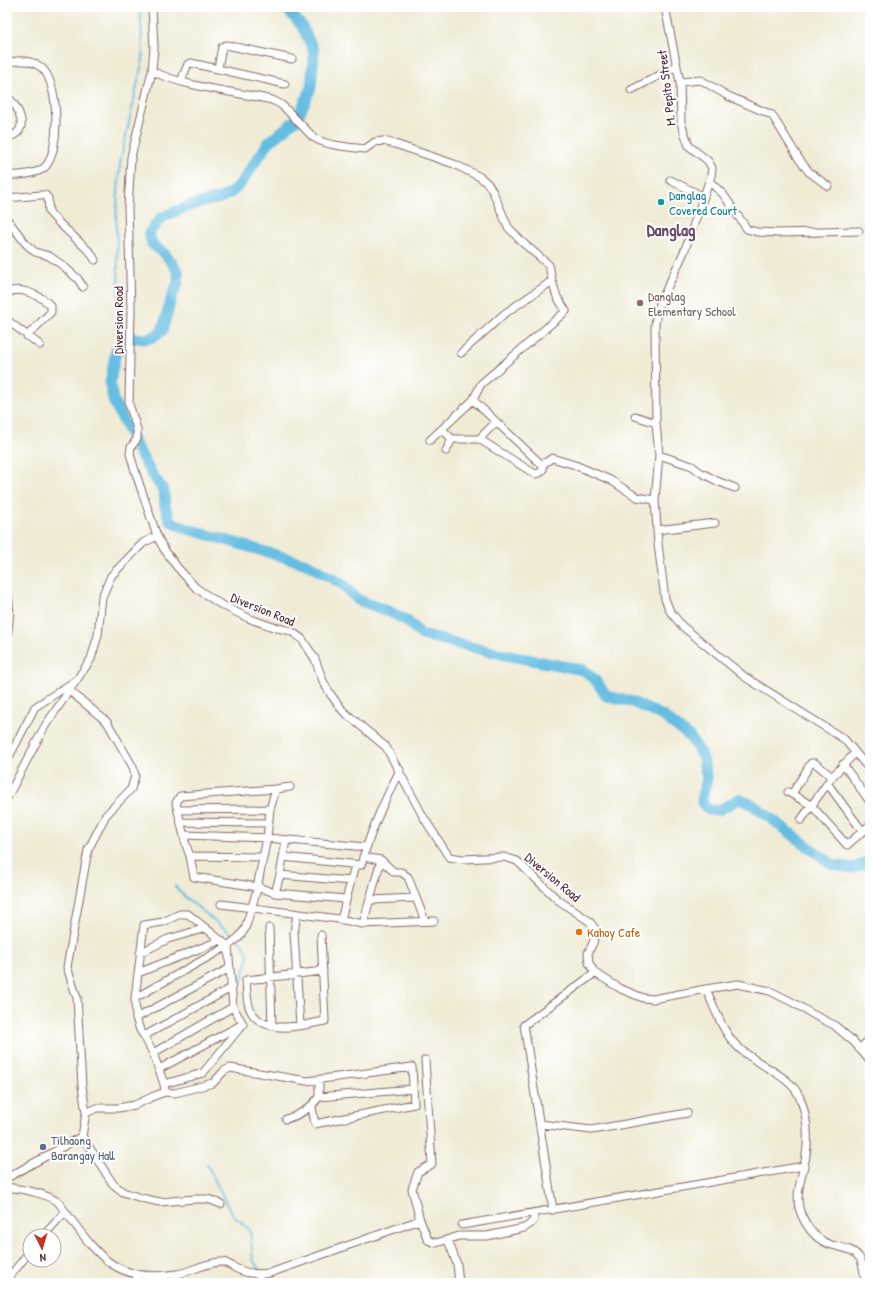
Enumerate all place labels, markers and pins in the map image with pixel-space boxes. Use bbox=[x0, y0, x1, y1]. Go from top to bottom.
place label: Danglag Covered Court bbox=[669, 186, 738, 219]
marker: Danglag Covered Court bbox=[656, 197, 666, 207]
place label: Danglag Elementary School bbox=[648, 287, 736, 320]
marker: Danglag Elementary School bbox=[635, 298, 645, 308]
place label: Kahoy Cafe bbox=[587, 923, 640, 941]
marker: Kahoy Cafe bbox=[574, 927, 584, 937]
place label: Tilhaong Barangay Hall bbox=[51, 1131, 115, 1164]
marker: Tilhaong Barangay Hall bbox=[38, 1142, 48, 1152]

